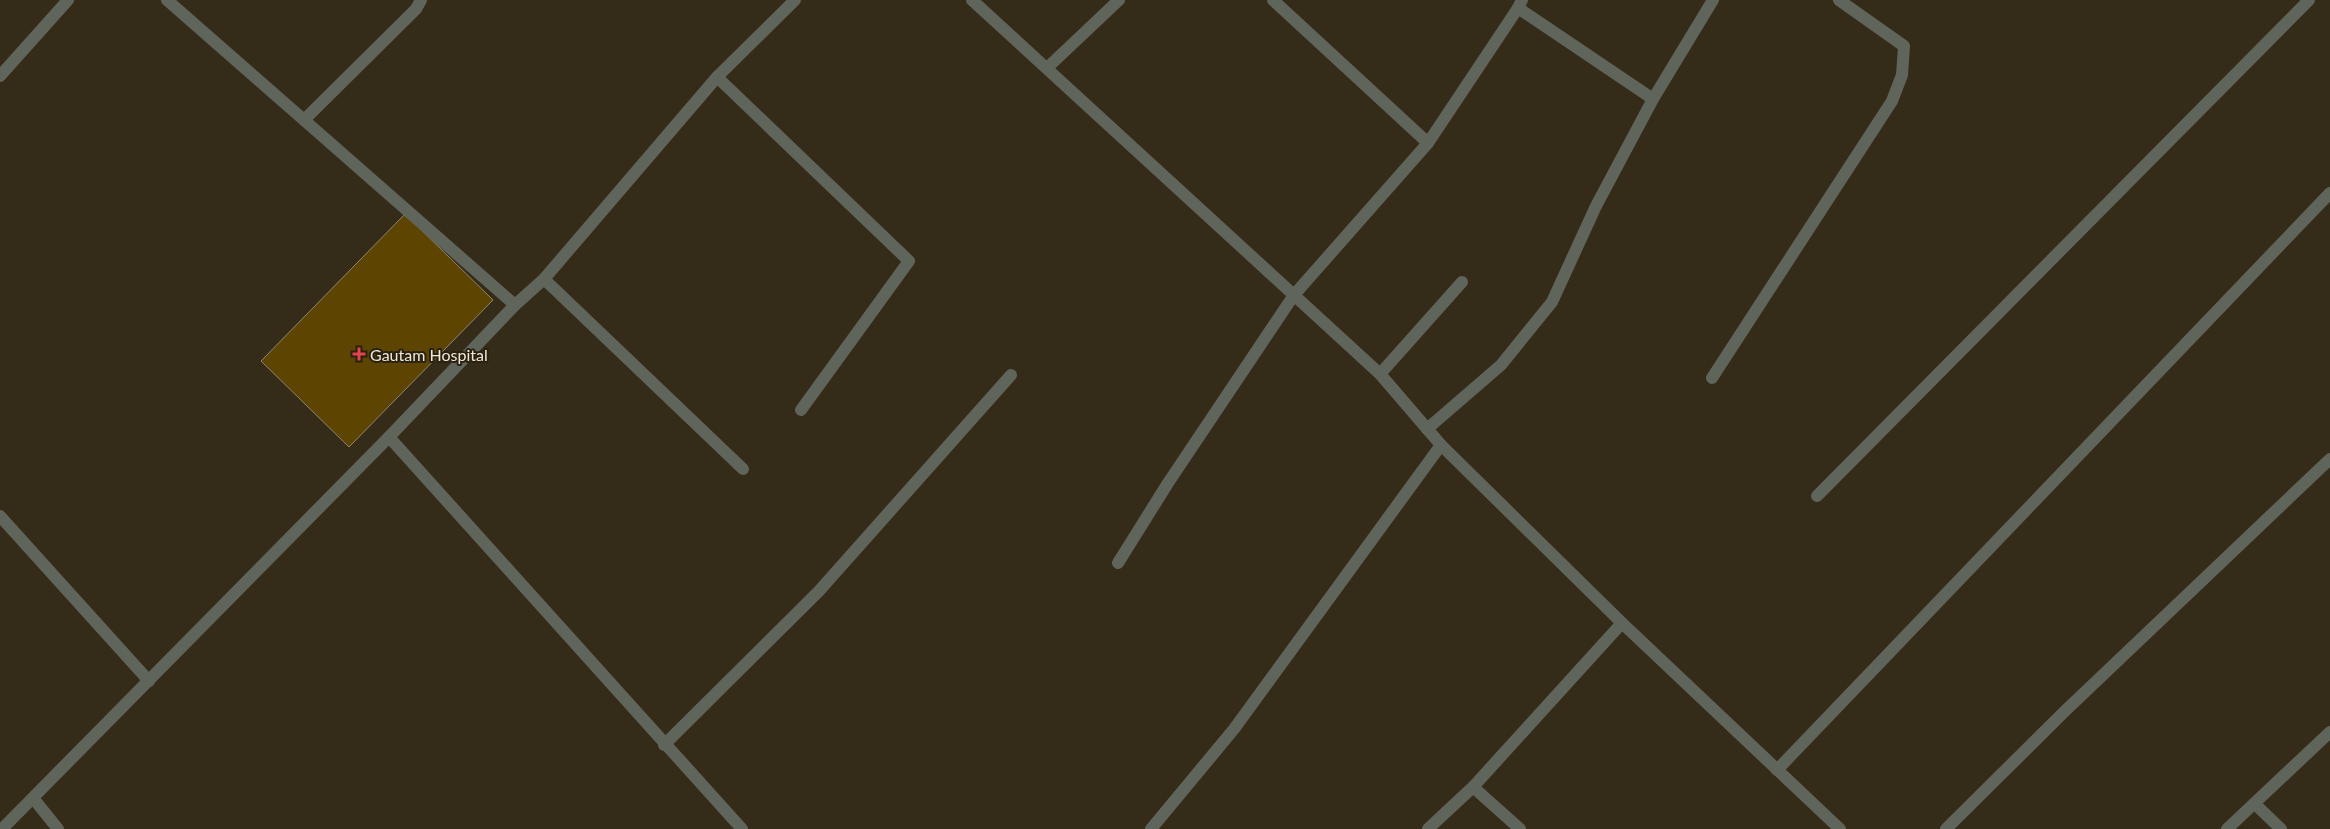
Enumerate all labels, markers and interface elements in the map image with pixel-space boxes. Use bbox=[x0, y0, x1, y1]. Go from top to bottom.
place label: Gautam Hospital bbox=[370, 345, 488, 364]
marker: Gautam Hospital bbox=[352, 347, 366, 361]

